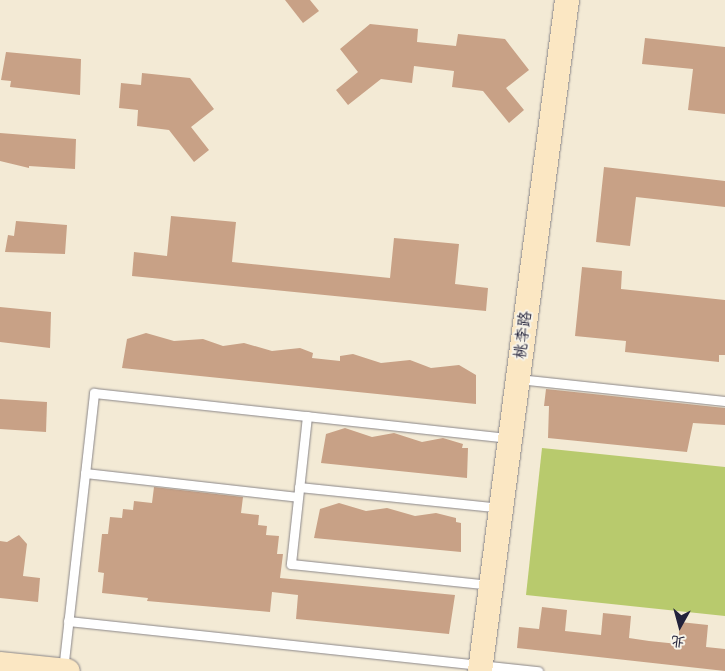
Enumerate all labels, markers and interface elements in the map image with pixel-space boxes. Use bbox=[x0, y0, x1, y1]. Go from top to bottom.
street label: 桃李路 bbox=[511, 310, 535, 360]
north arrow bbox=[655, 601, 705, 651]
text: 北 bbox=[670, 632, 686, 651]

